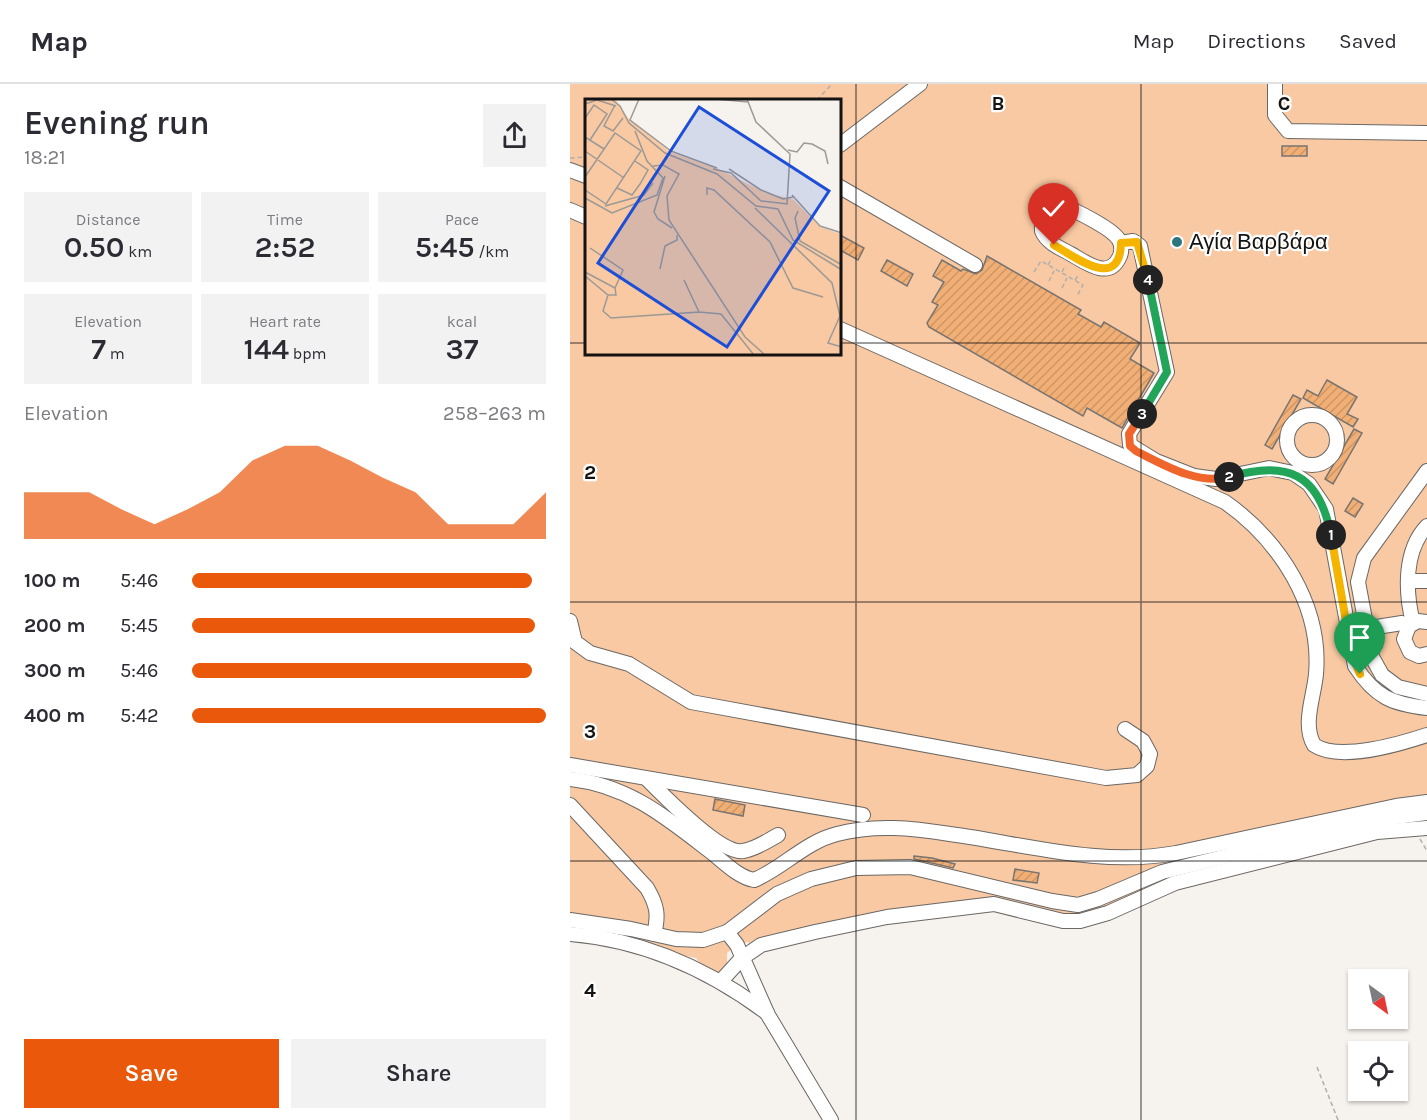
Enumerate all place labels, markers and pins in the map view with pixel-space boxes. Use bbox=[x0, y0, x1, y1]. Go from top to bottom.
pin bbox=[1028, 183, 1079, 245]
place label: Αγία Βαρβάρα bbox=[1189, 229, 1328, 255]
marker: Αγία Βαρβάρα bbox=[1170, 235, 1184, 249]
pin: 4 bbox=[1133, 265, 1163, 295]
pin: 3 bbox=[1127, 399, 1157, 429]
pin: 2 bbox=[1214, 462, 1244, 492]
pin: 1 bbox=[1316, 520, 1346, 550]
pin bbox=[1334, 612, 1385, 674]

